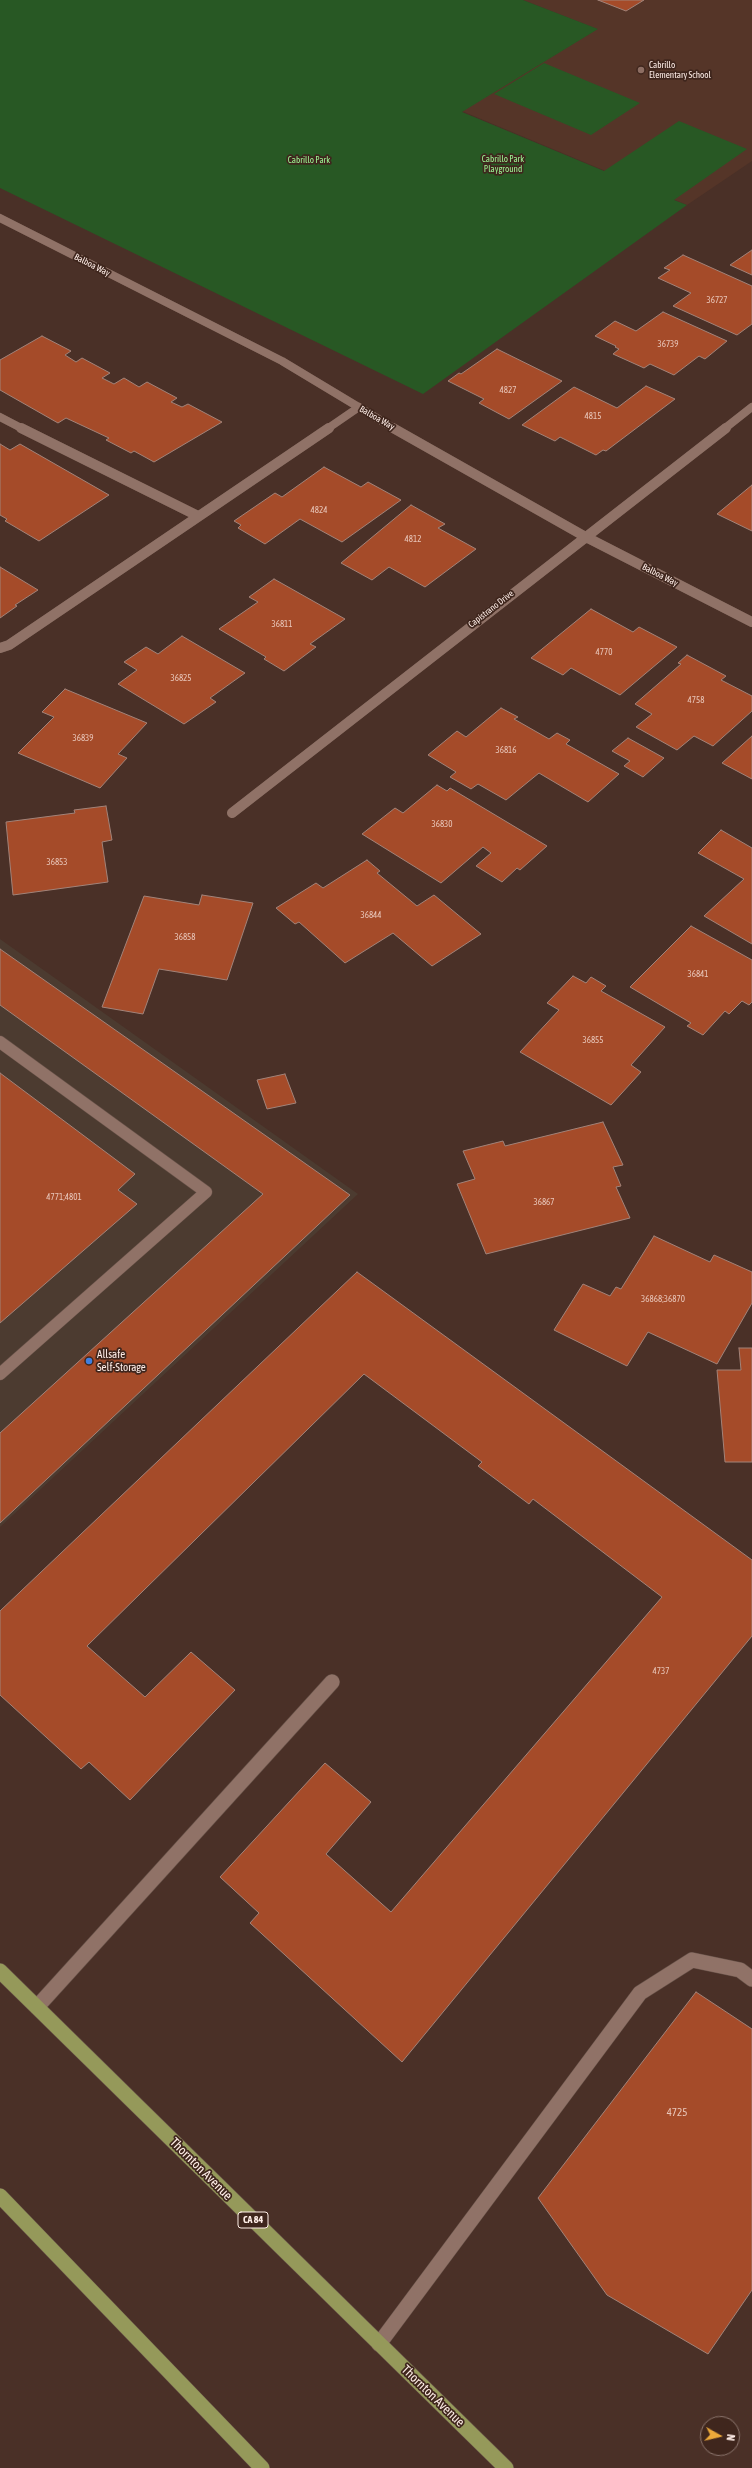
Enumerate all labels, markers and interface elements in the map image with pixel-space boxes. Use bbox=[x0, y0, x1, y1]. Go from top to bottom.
place label: Cabrillo Elementary School bbox=[649, 60, 711, 81]
marker: Cabrillo Elementary School bbox=[636, 65, 646, 75]
park label: Cabrillo Park Playground bbox=[482, 154, 524, 175]
park label: Cabrillo Park bbox=[288, 155, 330, 165]
street label: Balboa Way bbox=[72, 251, 112, 279]
house number: 36727 bbox=[706, 295, 728, 305]
house number: 36739 bbox=[657, 339, 679, 349]
house number: 4827 bbox=[500, 385, 516, 395]
street label: Balboa Way bbox=[357, 404, 397, 432]
house number: 4815 bbox=[585, 411, 601, 421]
house number: 4824 bbox=[311, 505, 327, 515]
house number: 4812 bbox=[405, 534, 421, 544]
street label: Balboa Way bbox=[640, 561, 680, 589]
street label: Capistrano Drive bbox=[466, 588, 516, 630]
house number: 36811 bbox=[271, 619, 293, 629]
house number: 4770 bbox=[596, 647, 612, 657]
house number: 36825 bbox=[170, 673, 192, 683]
house number: 4758 bbox=[688, 695, 704, 705]
house number: 36839 bbox=[72, 733, 94, 743]
house number: 36816 bbox=[495, 745, 517, 755]
house number: 36830 bbox=[431, 819, 453, 829]
house number: 36853 bbox=[46, 857, 68, 867]
house number: 36844 bbox=[360, 910, 382, 920]
house number: 36858 bbox=[174, 932, 196, 942]
house number: 36841 bbox=[687, 969, 709, 979]
house number: 36855 bbox=[582, 1035, 604, 1045]
house number: 4771;4801 bbox=[46, 1192, 82, 1202]
house number: 36867 bbox=[533, 1197, 555, 1207]
house number: 36868;36870 bbox=[641, 1294, 685, 1304]
place label: Allsafe Self-Storage bbox=[97, 1348, 146, 1374]
marker: Allsafe Self-Storage bbox=[84, 1356, 94, 1366]
house number: 4737 bbox=[653, 1666, 669, 1676]
house number: 4725 bbox=[667, 2106, 687, 2120]
street label: Thornton Avenue bbox=[167, 2135, 235, 2203]
road number: CA 84 bbox=[238, 2212, 268, 2228]
street label: Thornton Avenue bbox=[398, 2362, 468, 2430]
north arrow bbox=[700, 2416, 740, 2456]
text: N bbox=[724, 2433, 737, 2442]

